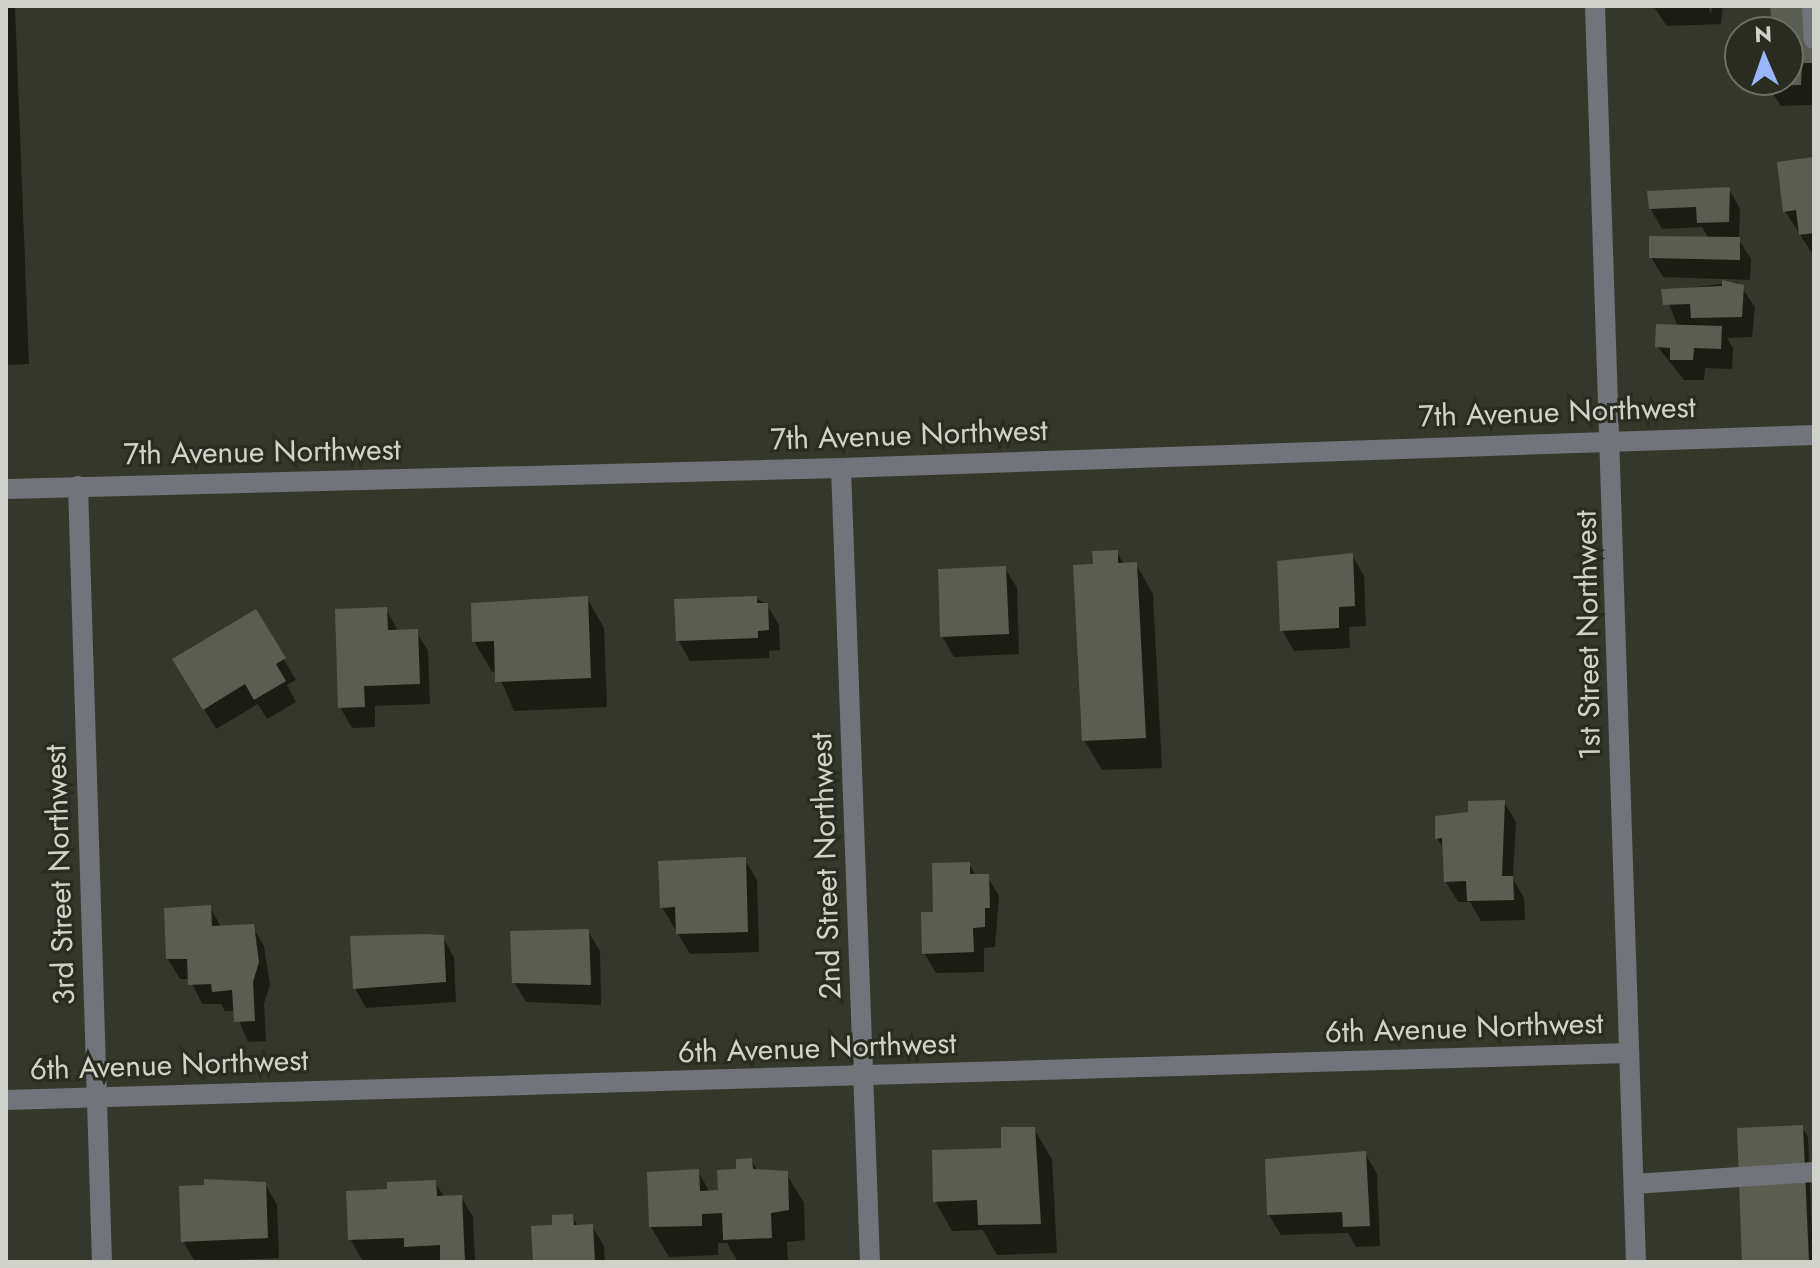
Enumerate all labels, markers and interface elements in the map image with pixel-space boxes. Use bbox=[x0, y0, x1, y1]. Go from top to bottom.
north arrow bbox=[1724, 16, 1804, 96]
text: N bbox=[1754, 18, 1773, 50]
street label: 7th Avenue Northwest bbox=[1418, 389, 1696, 435]
street label: 7th Avenue Northwest bbox=[770, 412, 1048, 458]
street label: 7th Avenue Northwest bbox=[123, 432, 401, 472]
street label: 1st Street Northwest bbox=[1568, 510, 1608, 760]
street label: 2nd Street Northwest bbox=[803, 732, 849, 1000]
street label: 3rd Street Northwest bbox=[37, 744, 83, 1006]
street label: 6th Avenue Northwest bbox=[1324, 1005, 1604, 1051]
street label: 6th Avenue Northwest bbox=[677, 1025, 957, 1071]
street label: 6th Avenue Northwest bbox=[29, 1042, 309, 1088]

